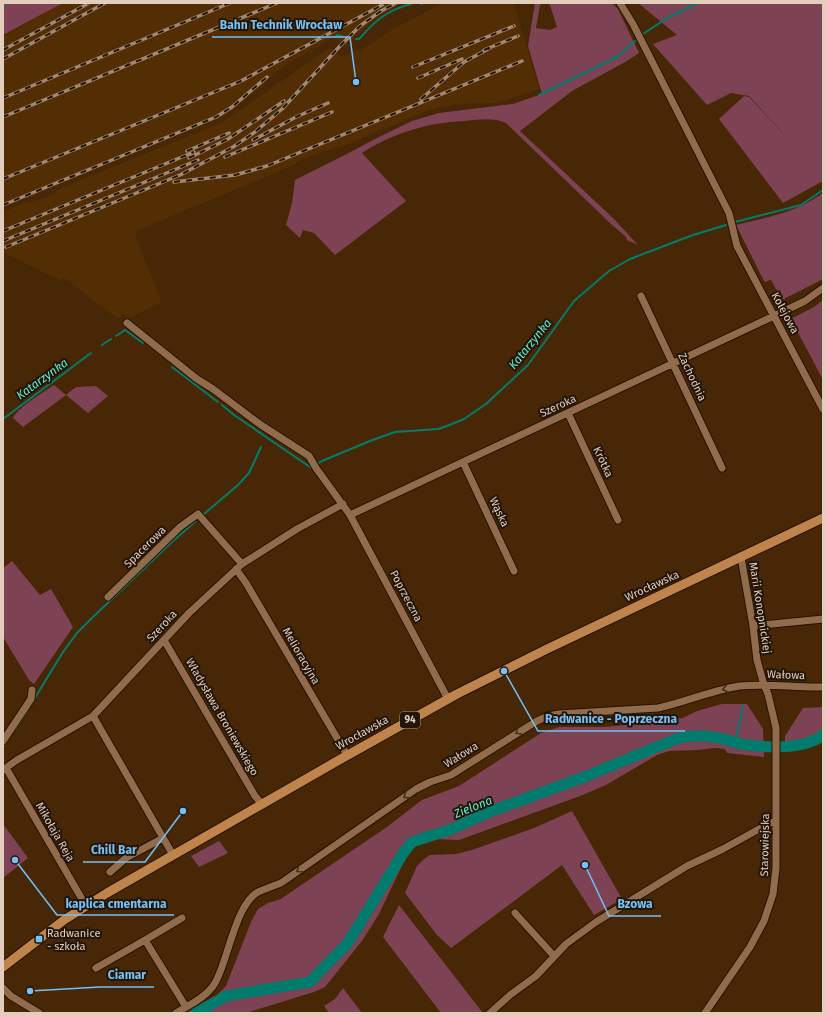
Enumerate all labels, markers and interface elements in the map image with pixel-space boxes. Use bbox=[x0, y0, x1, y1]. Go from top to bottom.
callout: Bahn Technik Wrocław bbox=[212, 13, 350, 37]
text: Bahn Technik Wrocław bbox=[220, 18, 342, 32]
street label: Kolejowa bbox=[769, 290, 801, 336]
water label: Katarzynka bbox=[506, 316, 555, 372]
street label: Zachodnia bbox=[675, 351, 709, 403]
water label: Katarzynka bbox=[13, 356, 71, 402]
street label: Szeroka bbox=[538, 392, 578, 420]
street label: Krótka bbox=[590, 445, 616, 479]
street label: Wąska bbox=[487, 495, 511, 529]
street label: Spacerowa bbox=[121, 523, 169, 571]
street label: Marii Konopnickiej bbox=[746, 561, 774, 655]
street label: Poprzeczna bbox=[387, 568, 425, 624]
street label: Wrocławska bbox=[623, 568, 681, 604]
street label: Szeroka bbox=[144, 608, 180, 644]
street label: Melioracyjna bbox=[280, 625, 322, 687]
street label: Władysława Broniewskiego bbox=[183, 656, 261, 778]
street label: Wałowa bbox=[767, 668, 805, 682]
one-way arrow bbox=[722, 685, 728, 693]
callout: Radwanice - Poprzeczna bbox=[538, 707, 685, 731]
road number: 94 bbox=[400, 712, 420, 728]
text: Radwanice - Poprzeczna bbox=[545, 712, 677, 726]
street label: Wrocławska bbox=[333, 713, 391, 753]
one-way arrow bbox=[515, 728, 522, 735]
street label: Wałowa bbox=[441, 739, 481, 771]
one-way arrow bbox=[403, 791, 410, 799]
water label: Zielona bbox=[451, 793, 494, 821]
street label: Mikołaja Reja bbox=[33, 800, 77, 864]
street label: Starowiejska bbox=[758, 813, 772, 877]
callout: Chill Bar bbox=[83, 838, 145, 862]
text: Chill Bar bbox=[91, 843, 137, 857]
one-way arrow bbox=[296, 865, 303, 873]
callout: kaplica cmentarna bbox=[57, 891, 174, 915]
callout: Bzowa bbox=[609, 892, 661, 916]
text: kaplica cmentarna bbox=[66, 897, 167, 911]
text: Bzowa bbox=[617, 897, 653, 911]
place label: Radwanice - szkoła bbox=[47, 927, 100, 953]
marker: Radwanice - szkoła bbox=[34, 934, 44, 944]
callout: Ciamar bbox=[100, 963, 154, 987]
text: Ciamar bbox=[108, 968, 146, 982]

